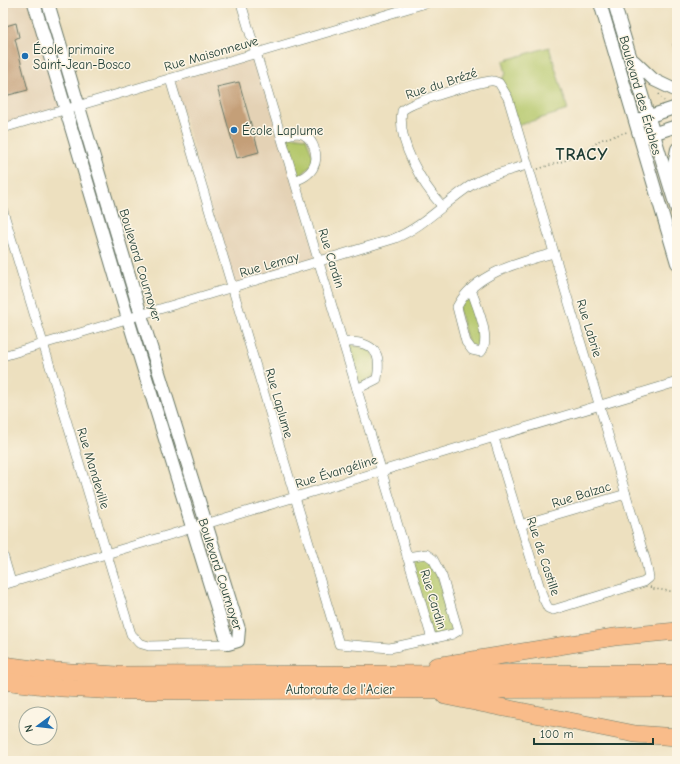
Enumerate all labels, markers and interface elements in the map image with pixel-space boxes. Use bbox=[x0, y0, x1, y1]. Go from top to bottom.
street label: Rue Maisonneuve bbox=[162, 33, 260, 74]
street label: Boulevard des Érables bbox=[616, 34, 666, 156]
place label: École primaire Saint-Jean-Bosco bbox=[33, 41, 131, 72]
marker: École primaire Saint-Jean-Bosco bbox=[20, 51, 30, 61]
street label: Rue du Brézé bbox=[403, 65, 479, 102]
place label: École Laplume bbox=[242, 122, 324, 138]
marker: École Laplume bbox=[229, 125, 239, 135]
district label: TRACY bbox=[556, 145, 608, 164]
street label: Boulevard Cournoyer bbox=[116, 207, 165, 324]
street label: Rue Cardin bbox=[315, 226, 348, 290]
street label: Rue Lemay bbox=[238, 249, 301, 280]
street label: Rue Labrie bbox=[574, 297, 606, 359]
street label: Rue Laplume bbox=[262, 367, 297, 440]
street label: Rue Mandeville bbox=[74, 426, 113, 511]
street label: Rue Évangéline bbox=[293, 451, 379, 491]
street label: Rue Balzac bbox=[550, 478, 613, 511]
street label: Rue de Castille bbox=[524, 515, 563, 598]
street label: Boulevard Cournoyer bbox=[195, 516, 246, 633]
street label: Rue Cardin bbox=[417, 567, 450, 631]
street label: Autoroute de l'Acier bbox=[286, 682, 395, 697]
north arrow bbox=[18, 706, 58, 746]
scale bar bbox=[534, 720, 653, 746]
text: N bbox=[22, 723, 36, 734]
text: 100 m bbox=[540, 727, 573, 741]

